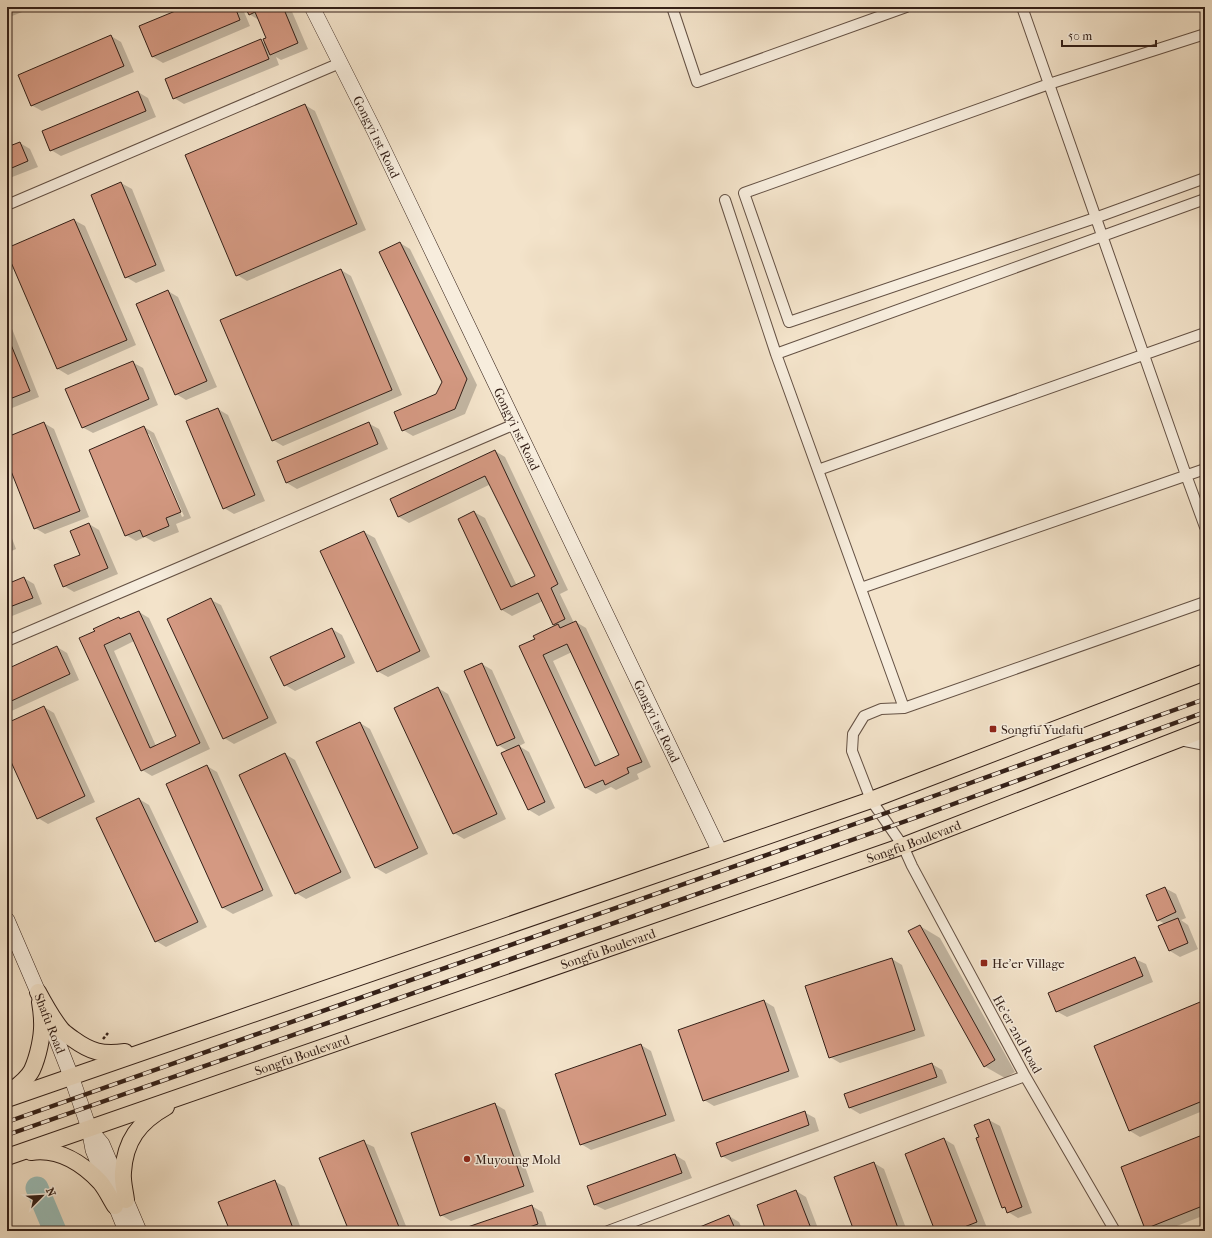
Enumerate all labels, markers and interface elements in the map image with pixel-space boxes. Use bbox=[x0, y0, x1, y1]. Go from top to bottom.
scale bar bbox=[1062, 22, 1156, 48]
text: 50 m bbox=[1068, 29, 1092, 43]
street label: Gongyi 1st Road bbox=[350, 93, 403, 181]
street label: Gongyi 1st Road bbox=[491, 385, 543, 473]
street label: Gongyi 1st Road bbox=[631, 677, 683, 766]
place label: Songfu Yudafu bbox=[1001, 722, 1084, 737]
marker: Songfu Yudafu bbox=[988, 724, 998, 734]
street label: Songfu Boulevard bbox=[865, 817, 964, 866]
street label: Songfu Boulevard bbox=[559, 925, 658, 972]
place label: He'er Village bbox=[992, 956, 1065, 971]
marker: He'er Village bbox=[979, 958, 989, 968]
street label: Shafu Road bbox=[31, 991, 69, 1057]
street label: He'er 2nd Road bbox=[990, 993, 1046, 1077]
street label: Songfu Boulevard bbox=[252, 1031, 352, 1079]
place label: Muyoung Mold bbox=[475, 1152, 561, 1167]
marker: Muyoung Mold bbox=[462, 1154, 472, 1164]
north arrow bbox=[22, 1176, 62, 1216]
text: N bbox=[43, 1186, 59, 1199]

